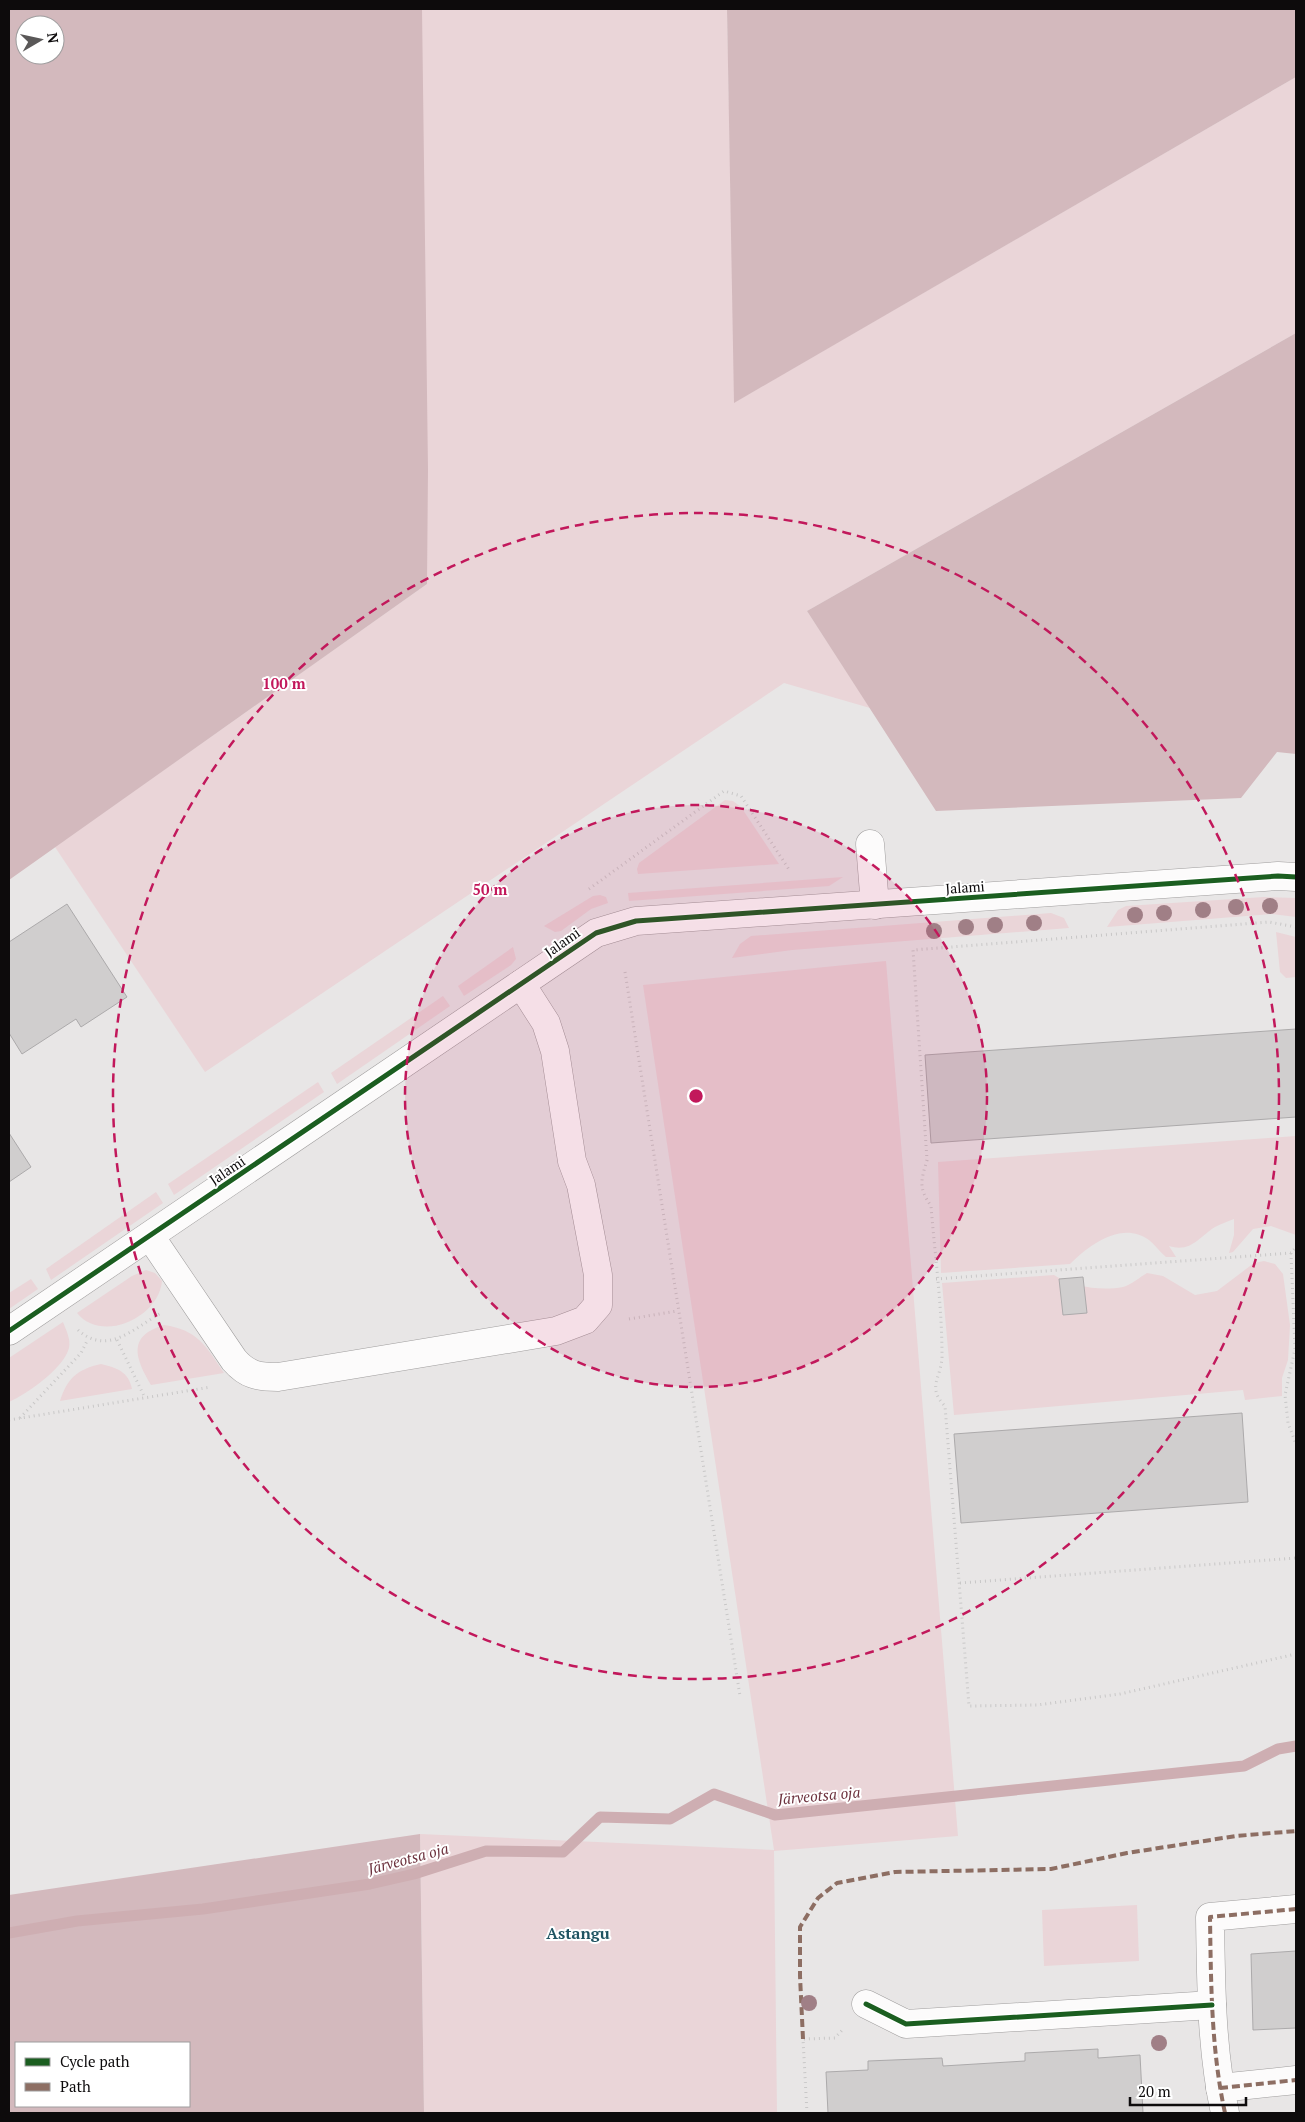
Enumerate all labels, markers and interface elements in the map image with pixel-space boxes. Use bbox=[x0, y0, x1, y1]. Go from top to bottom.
north arrow bbox=[15, 15, 65, 65]
text: N bbox=[43, 31, 64, 45]
text: 100 m bbox=[262, 673, 306, 693]
street label: Jalami bbox=[945, 876, 985, 898]
text: 50 m bbox=[473, 879, 508, 899]
street label: Jalami bbox=[540, 923, 584, 961]
centre of rings bbox=[687, 1087, 705, 1105]
street label: Jalami bbox=[205, 1151, 249, 1189]
water label: Järveotsa oja bbox=[776, 1781, 861, 1809]
water label: Järveotsa oja bbox=[365, 1838, 450, 1879]
district label: Astangu bbox=[546, 1922, 610, 1944]
legend bbox=[15, 2042, 190, 2107]
text: Cycle path bbox=[60, 2051, 130, 2071]
scale bar bbox=[1130, 2074, 1246, 2106]
text: Path bbox=[60, 2076, 91, 2096]
text: 20 m bbox=[1138, 2081, 1171, 2101]

